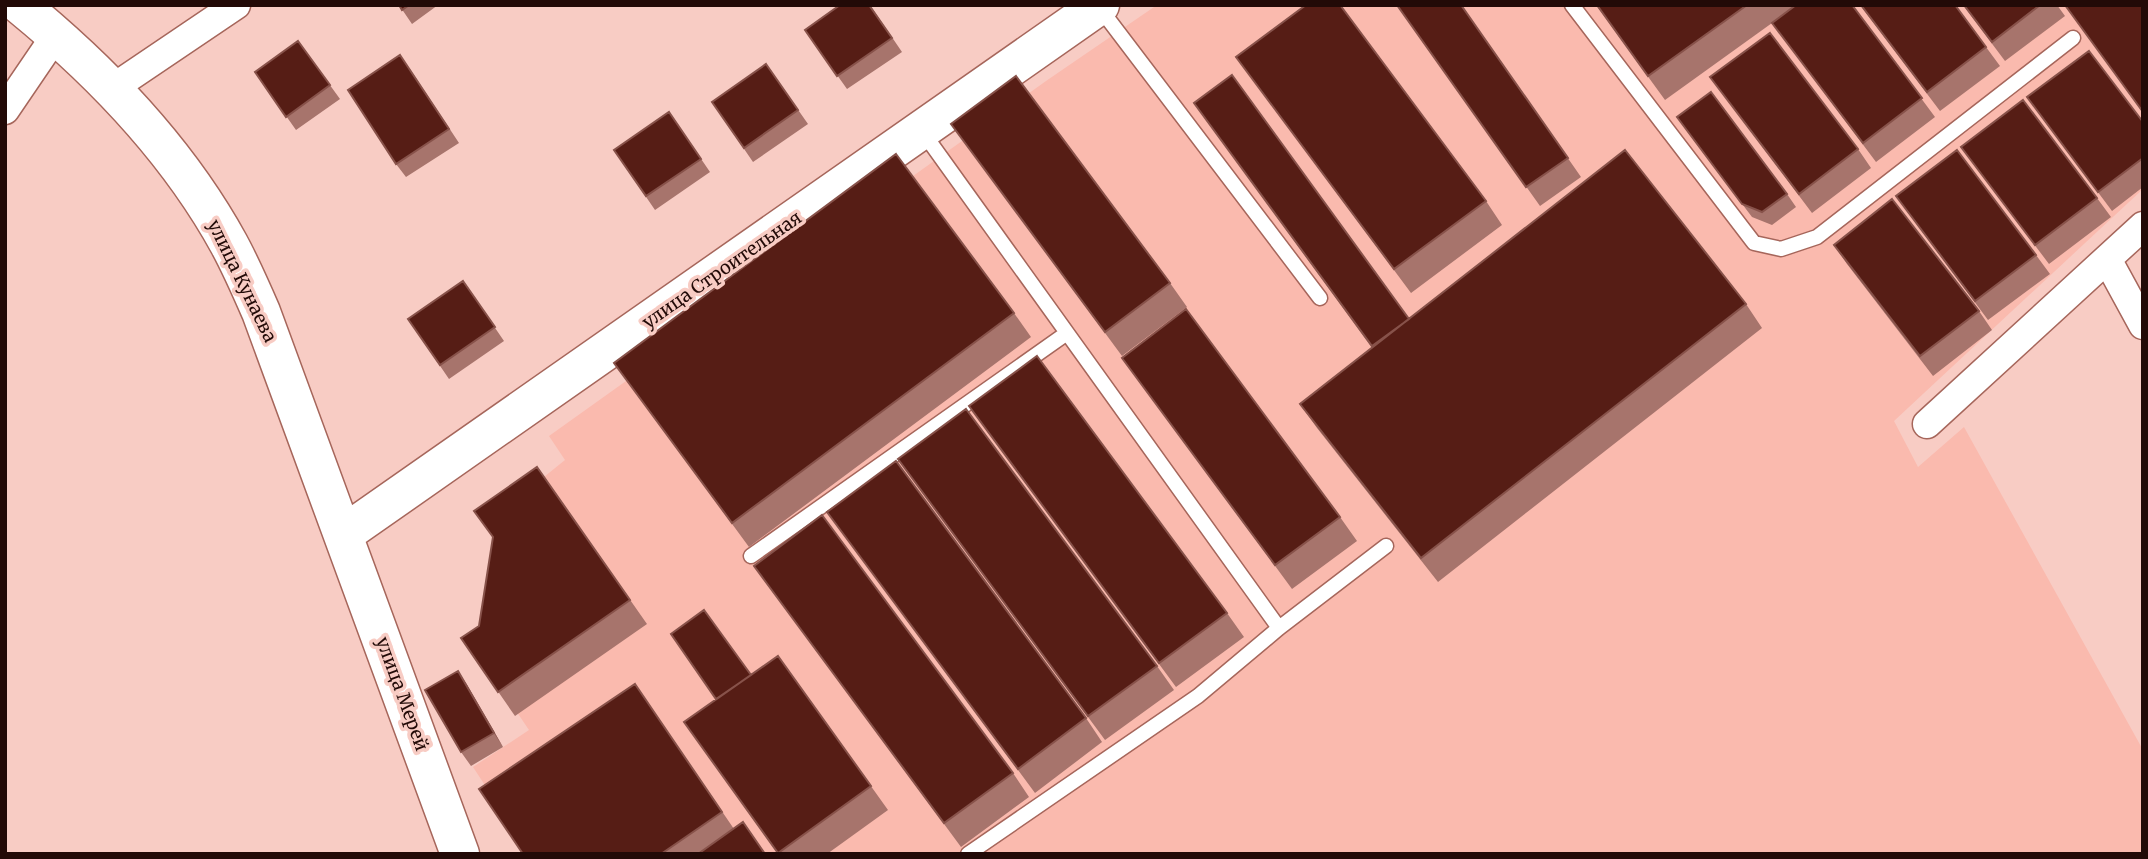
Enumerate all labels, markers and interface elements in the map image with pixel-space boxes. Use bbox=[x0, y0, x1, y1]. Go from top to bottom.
street label: улица Строительная bbox=[637, 206, 806, 333]
street label: улица Кунаева bbox=[203, 216, 282, 346]
street label: улица Мерей bbox=[371, 634, 434, 754]

